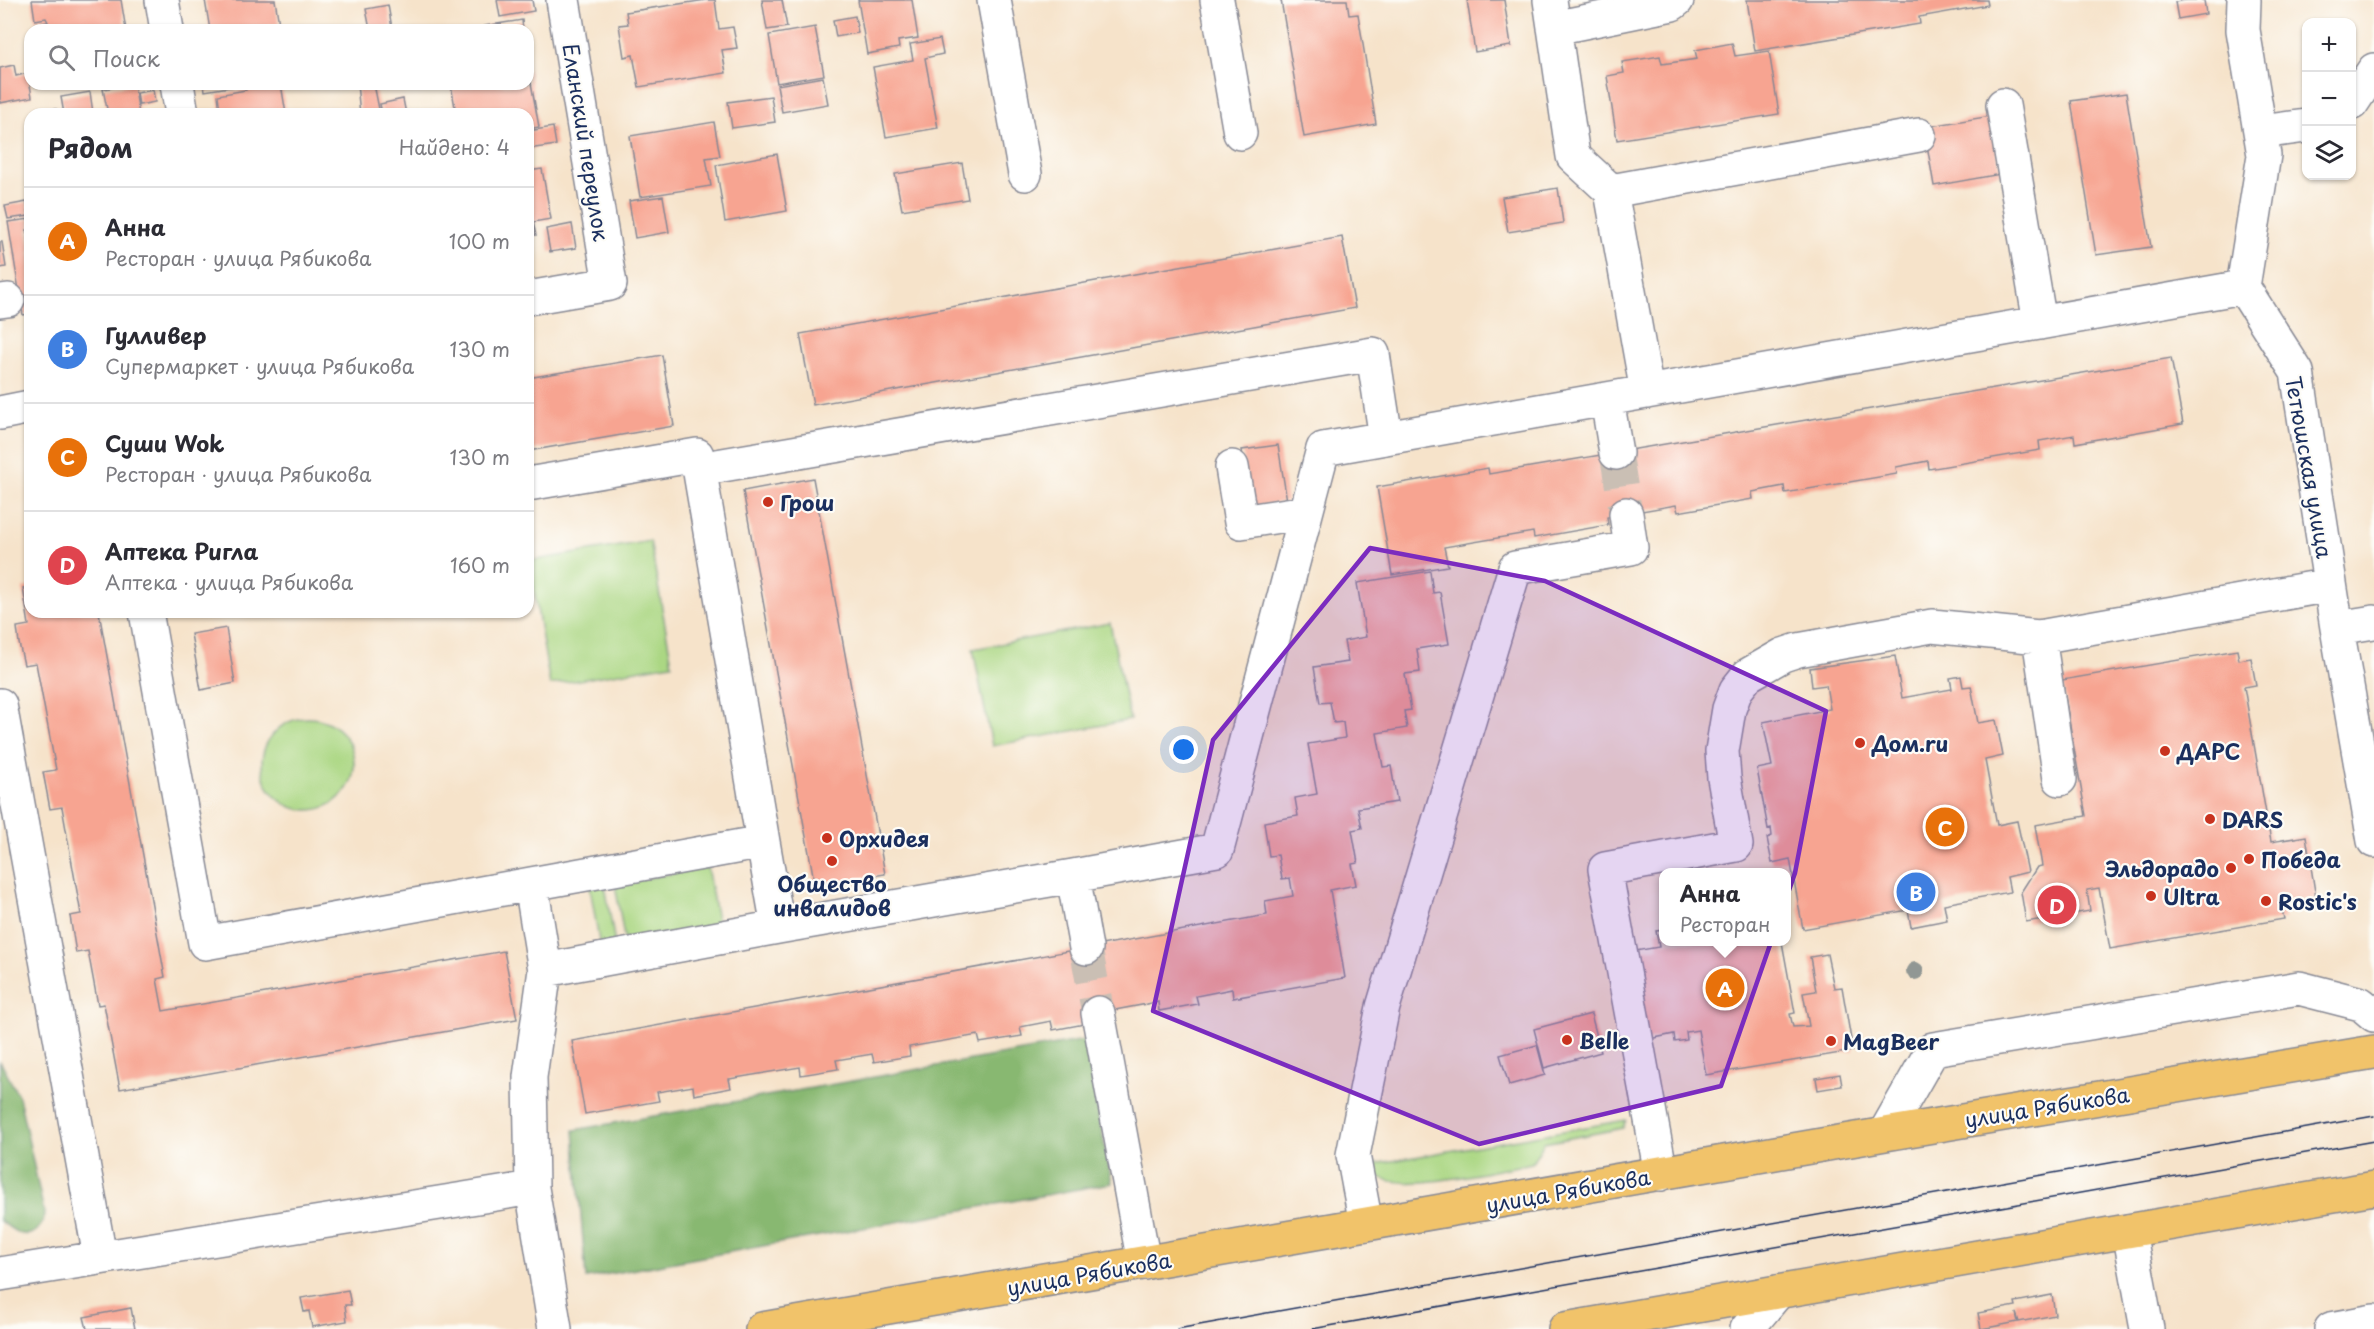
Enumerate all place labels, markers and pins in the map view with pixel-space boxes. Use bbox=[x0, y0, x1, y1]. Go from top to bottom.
place label: Грош bbox=[780, 486, 834, 518]
marker: Грош bbox=[761, 495, 775, 509]
place label: Дом.ru bbox=[1871, 727, 1948, 759]
place label: ДАРС bbox=[2176, 735, 2240, 767]
marker: Дом.ru bbox=[1853, 736, 1867, 750]
marker: ДАРС bbox=[2158, 744, 2172, 758]
place label: DARS bbox=[2222, 803, 2283, 835]
pin: C bbox=[1926, 804, 1964, 850]
marker: DARS bbox=[2203, 812, 2217, 826]
place label: Орхидея bbox=[839, 822, 930, 854]
marker: Орхидея bbox=[820, 831, 834, 845]
place label: Победа bbox=[2261, 843, 2341, 875]
place label: Эльдорадо bbox=[2105, 852, 2219, 884]
marker: Победа bbox=[2242, 852, 2256, 866]
marker: Общество инвалидов bbox=[825, 854, 839, 868]
marker: Эльдорадо bbox=[2224, 861, 2238, 875]
place label: Общество инвалидов bbox=[773, 867, 891, 923]
pin: B bbox=[1896, 870, 1936, 914]
place label: Ultra bbox=[2163, 880, 2220, 912]
pin: D bbox=[2038, 882, 2076, 928]
place label: Rostic's bbox=[2278, 885, 2357, 917]
marker: Ultra bbox=[2144, 889, 2158, 903]
marker: Rostic's bbox=[2259, 894, 2273, 908]
pin: A bbox=[1706, 966, 1744, 1010]
place label: Belle bbox=[1579, 1024, 1629, 1056]
place label: MagBeer bbox=[1843, 1025, 1939, 1057]
marker: Belle bbox=[1560, 1033, 1574, 1047]
marker: MagBeer bbox=[1824, 1034, 1838, 1048]

